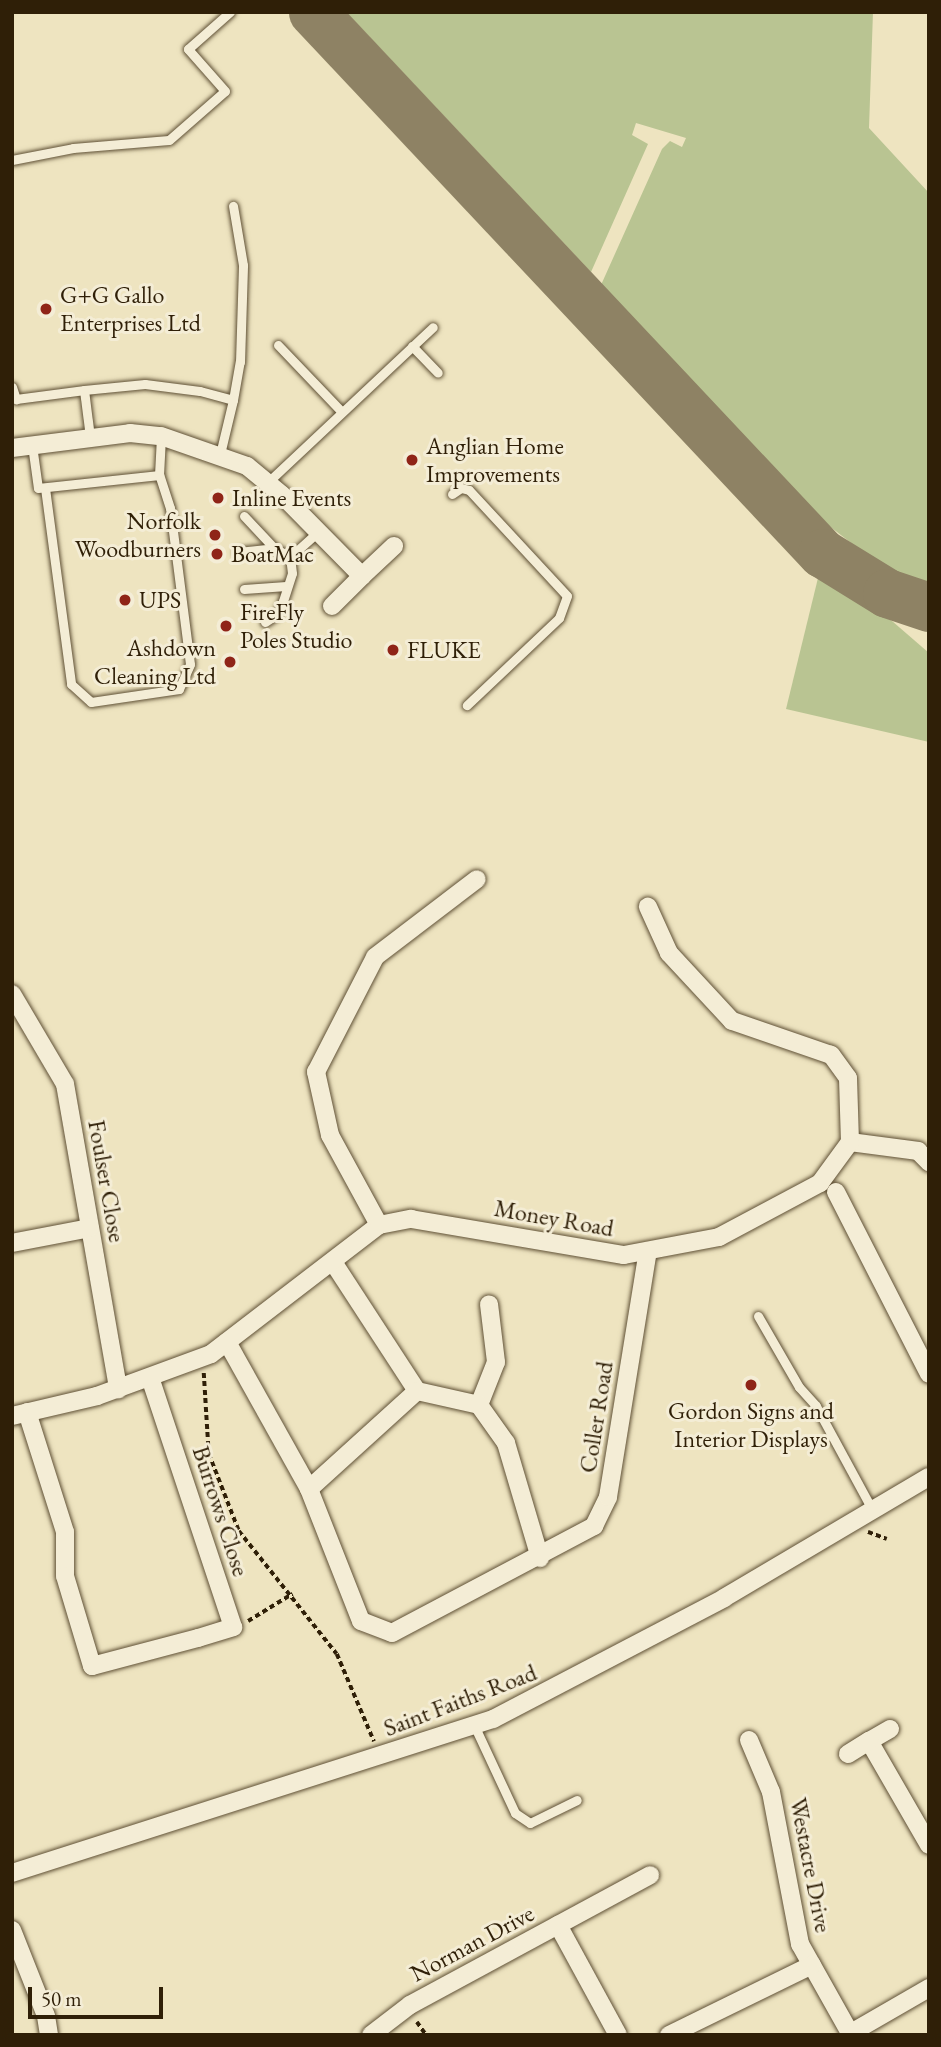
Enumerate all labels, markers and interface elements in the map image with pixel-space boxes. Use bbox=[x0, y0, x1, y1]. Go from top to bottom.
place label: G+G Gallo Enterprises Ltd bbox=[60, 281, 201, 337]
marker: G+G Gallo Enterprises Ltd bbox=[38, 301, 54, 317]
place label: Anglian Home Improvements bbox=[426, 432, 564, 488]
marker: Anglian Home Improvements bbox=[404, 452, 420, 468]
place label: Inline Events bbox=[232, 484, 351, 512]
marker: Inline Events bbox=[210, 490, 226, 506]
place label: Norfolk Woodburners bbox=[75, 507, 201, 563]
marker: Norfolk Woodburners bbox=[207, 527, 223, 543]
place label: BoatMac bbox=[231, 540, 314, 568]
marker: BoatMac bbox=[209, 546, 225, 562]
place label: UPS bbox=[139, 586, 181, 614]
marker: UPS bbox=[117, 592, 133, 608]
place label: FireFly Poles Studio bbox=[240, 598, 352, 654]
marker: FireFly Poles Studio bbox=[218, 618, 234, 634]
place label: Ashdown Cleaning Ltd bbox=[94, 634, 216, 690]
place label: FLUKE bbox=[407, 636, 481, 664]
marker: FLUKE bbox=[385, 642, 401, 658]
marker: Ashdown Cleaning Ltd bbox=[222, 654, 238, 670]
street label: Foulser Close bbox=[82, 1118, 132, 1244]
street label: Money Road bbox=[492, 1193, 616, 1243]
street label: Coller Road bbox=[573, 1359, 619, 1475]
marker: Gordon Signs and Interior Displays bbox=[743, 1377, 759, 1393]
place label: Gordon Signs and Interior Displays bbox=[668, 1397, 834, 1453]
street label: Burrows Close bbox=[186, 1442, 256, 1580]
street label: Saint Faiths Road bbox=[380, 1658, 540, 1742]
street label: Westacre Drive bbox=[784, 1795, 838, 1935]
street label: Norman Drive bbox=[405, 1898, 539, 1988]
scale bar bbox=[32, 1974, 166, 2018]
text: 50 m bbox=[41, 1985, 82, 2012]

